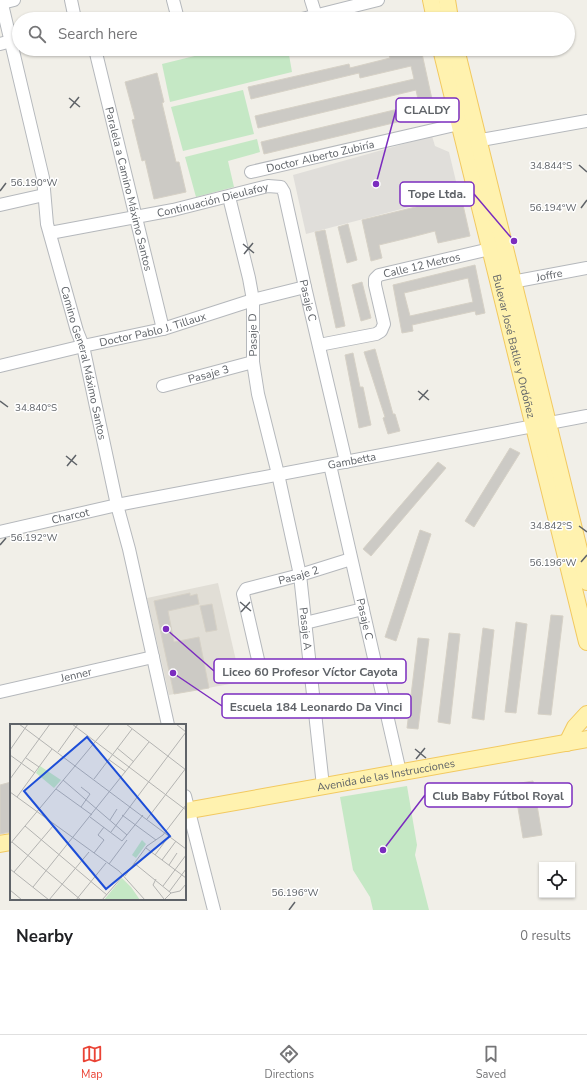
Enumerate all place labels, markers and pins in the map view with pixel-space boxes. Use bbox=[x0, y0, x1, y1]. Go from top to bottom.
callout: CLALDY bbox=[396, 98, 459, 122]
callout: Tope Ltda. bbox=[400, 182, 474, 206]
callout: Liceo 60 Profesor Víctor Cayota bbox=[214, 659, 406, 683]
callout: Escuela 184 Leonardo Da Vinci bbox=[222, 694, 411, 718]
callout: Club Baby Fútbol Royal bbox=[425, 783, 572, 807]

